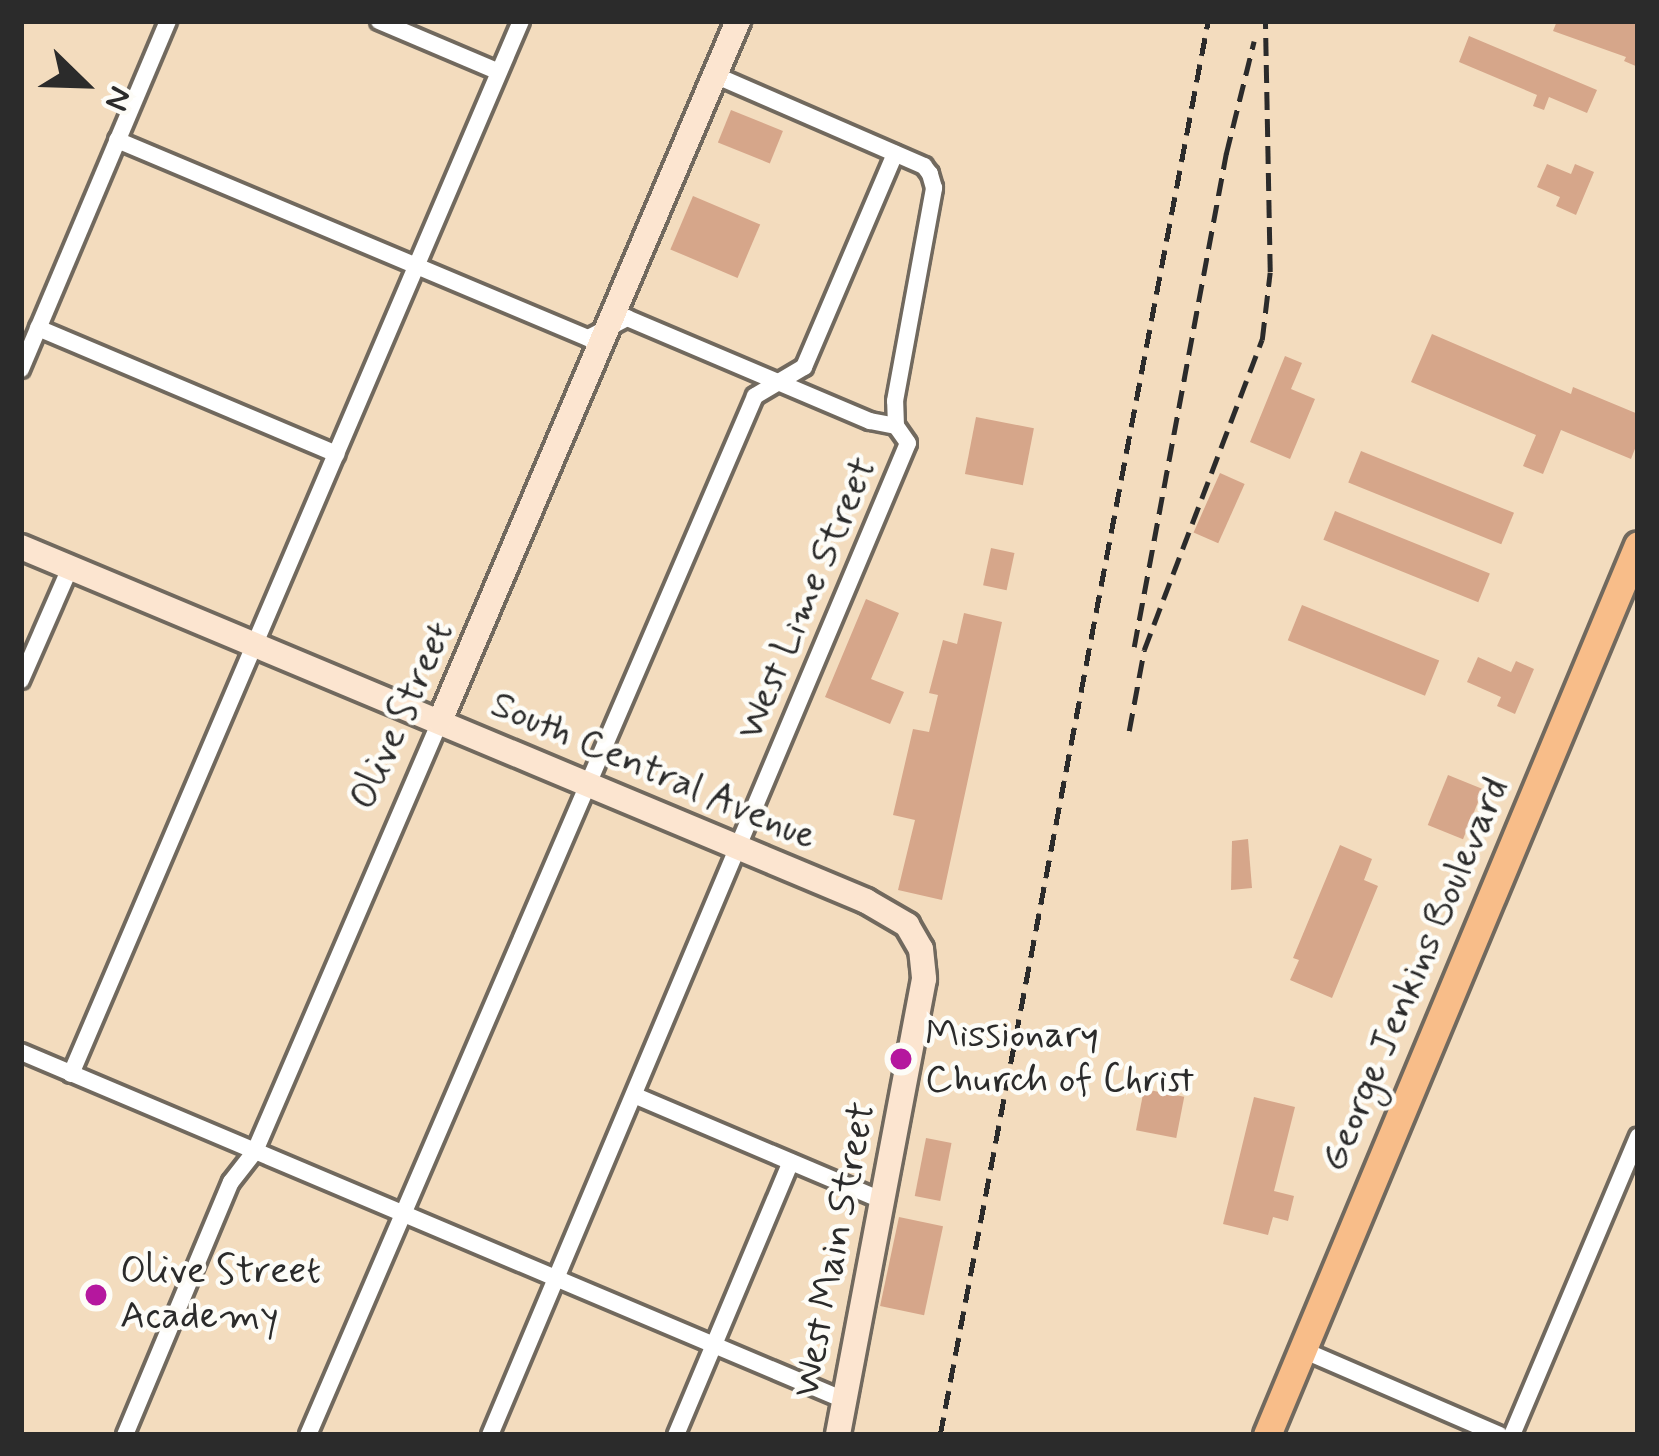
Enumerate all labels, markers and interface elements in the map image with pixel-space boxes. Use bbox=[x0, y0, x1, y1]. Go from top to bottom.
north arrow bbox=[24, 24, 144, 144]
text: N bbox=[93, 79, 142, 117]
street label: West Lime Street bbox=[728, 452, 888, 746]
street label: Olive Street bbox=[339, 612, 467, 820]
street label: South Central Avenue bbox=[479, 680, 827, 864]
street label: George Jenkins Boulevard bbox=[1312, 773, 1520, 1177]
place label: Missionary Church of Christ bbox=[925, 1014, 1205, 1105]
marker: Missionary Church of Christ bbox=[888, 1046, 914, 1072]
street label: West Main Street bbox=[785, 1099, 887, 1401]
place label: Olive Street Academy bbox=[120, 1250, 328, 1341]
marker: Olive Street Academy bbox=[83, 1282, 109, 1308]

